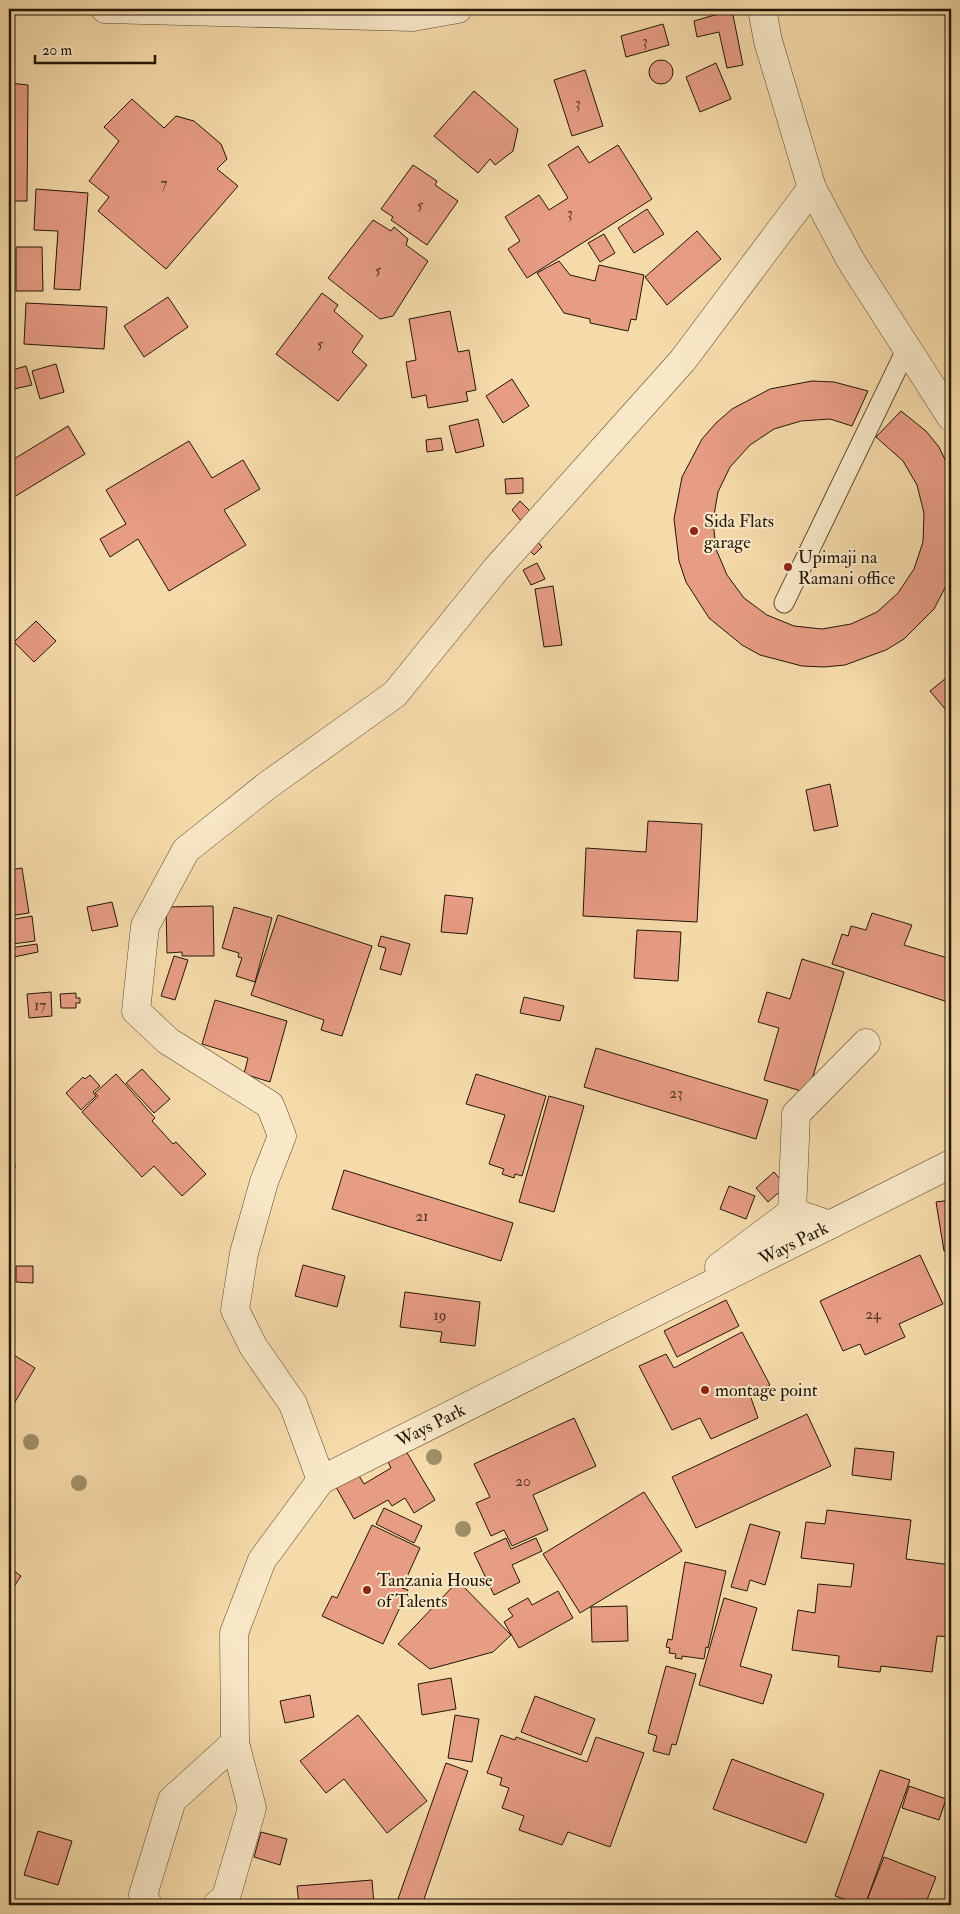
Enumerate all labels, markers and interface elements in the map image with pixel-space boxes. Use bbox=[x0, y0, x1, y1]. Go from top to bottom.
scale bar bbox=[35, 32, 155, 64]
house number: 3 bbox=[642, 32, 648, 51]
text: 20 m bbox=[42, 41, 72, 60]
house number: 3 bbox=[575, 94, 581, 113]
house number: 7 bbox=[161, 174, 168, 193]
house number: 5 bbox=[417, 196, 424, 215]
house number: 3 bbox=[567, 204, 573, 223]
house number: 5 bbox=[375, 261, 382, 280]
house number: 5 bbox=[317, 335, 324, 354]
place label: Sida Flats garage bbox=[704, 510, 774, 554]
marker: Sida Flats garage bbox=[688, 525, 700, 537]
place label: Upimaji na Ramani office bbox=[798, 546, 896, 590]
marker: Upimaji na Ramani office bbox=[782, 561, 794, 573]
house number: 17 bbox=[34, 996, 46, 1015]
house number: 23 bbox=[669, 1084, 683, 1103]
house number: 21 bbox=[416, 1207, 428, 1226]
street label: Ways Park bbox=[754, 1216, 832, 1271]
house number: 24 bbox=[865, 1305, 882, 1324]
house number: 19 bbox=[434, 1306, 446, 1325]
place label: montage point bbox=[715, 1379, 818, 1402]
marker: montage point bbox=[699, 1384, 711, 1396]
street label: Ways Park bbox=[391, 1398, 470, 1453]
house number: 20 bbox=[515, 1472, 531, 1491]
place label: Tanzania House of Talents bbox=[377, 1569, 493, 1613]
marker: Tanzania House of Talents bbox=[361, 1584, 373, 1596]

